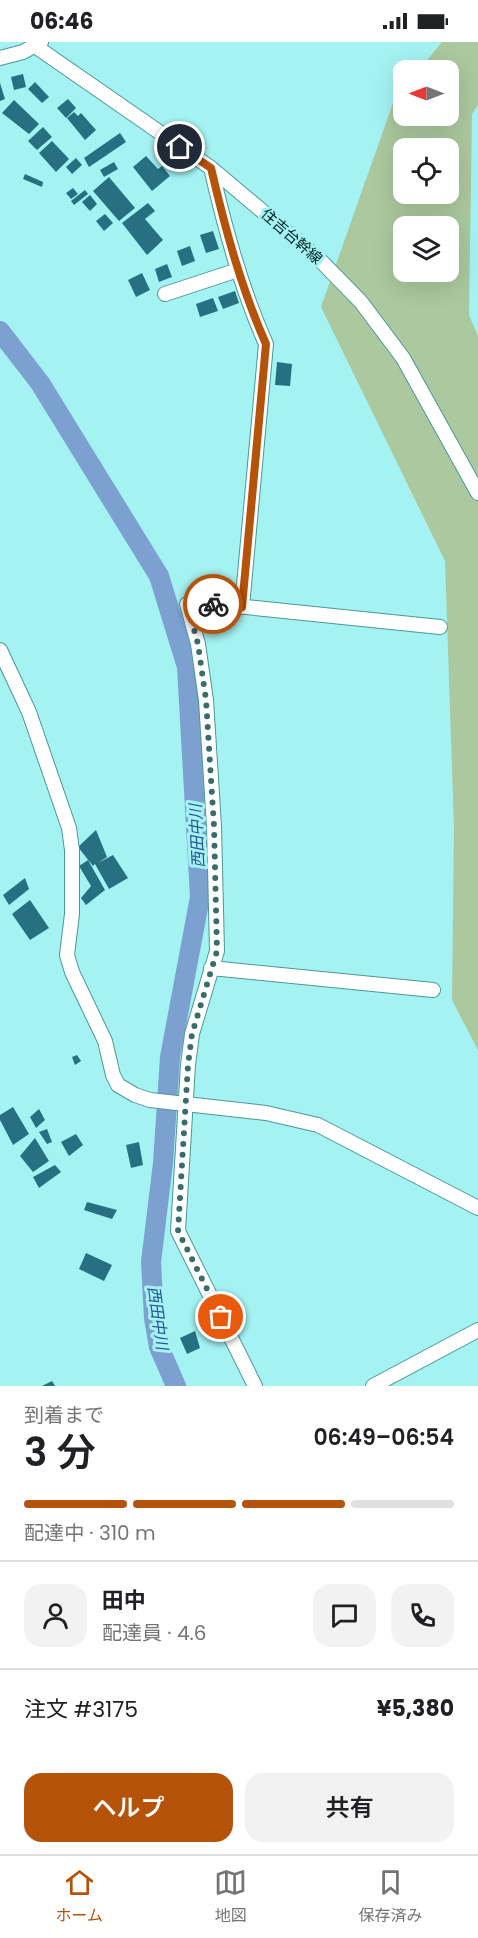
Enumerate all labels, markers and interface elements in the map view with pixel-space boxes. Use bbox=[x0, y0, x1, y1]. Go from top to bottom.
text: 06:46 bbox=[30, 6, 94, 37]
north arrow bbox=[393, 60, 459, 126]
map controls bbox=[393, 60, 459, 282]
pin bbox=[154, 121, 205, 172]
icon: home bbox=[163, 130, 196, 163]
button: locate bbox=[393, 138, 459, 204]
street label: 住吉台幹線 bbox=[257, 203, 327, 269]
button: layers bbox=[393, 216, 459, 282]
courier bbox=[183, 574, 243, 634]
icon: bike bbox=[197, 588, 230, 621]
water label: 西田中川 bbox=[184, 801, 210, 869]
water label: 西田中川 bbox=[142, 1285, 174, 1353]
pin bbox=[195, 1291, 246, 1342]
icon: bag bbox=[204, 1300, 237, 1333]
text: 到着まで bbox=[24, 1401, 104, 1429]
text: 06:49–06:54 bbox=[313, 1422, 454, 1453]
text: 3 分 bbox=[24, 1425, 96, 1480]
text: 配達中 · 310 m bbox=[24, 1519, 156, 1547]
button: person bbox=[24, 1584, 87, 1647]
button: chat bbox=[313, 1584, 376, 1647]
button: phone bbox=[391, 1584, 454, 1647]
text: 田中 bbox=[102, 1585, 146, 1616]
text: 配達員 · 4.6 bbox=[102, 1619, 206, 1647]
text: ¥5,380 bbox=[377, 1693, 454, 1724]
text: 注文 #3175 bbox=[24, 1694, 138, 1725]
button: ヘルプ bbox=[24, 1773, 233, 1842]
button: 共有 bbox=[245, 1773, 454, 1842]
tab: ホーム bbox=[56, 1866, 103, 1928]
tab: 地図 bbox=[214, 1866, 247, 1928]
tab: 保存済み bbox=[358, 1866, 422, 1928]

